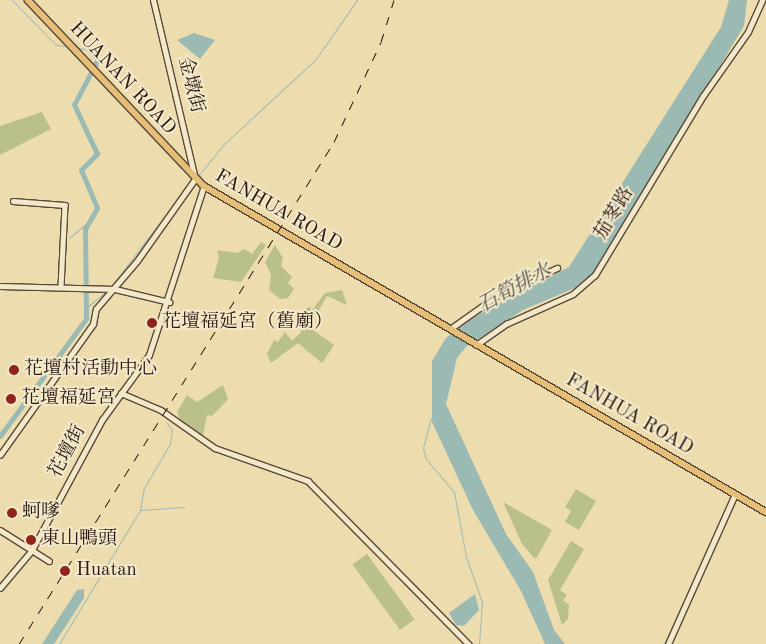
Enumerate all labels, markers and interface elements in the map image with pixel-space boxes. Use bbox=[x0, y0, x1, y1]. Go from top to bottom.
street label: HUANAN ROAD bbox=[64, 18, 180, 140]
street label: 金墩街 bbox=[172, 55, 208, 115]
street label: FANHUA ROAD bbox=[210, 165, 346, 257]
street label: 茄苳路 bbox=[591, 184, 639, 244]
water label: 石筍排水 bbox=[474, 259, 556, 319]
place label: 花壇福延宮（舊廟） bbox=[162, 312, 333, 334]
marker: 花壇福延宮（舊廟） bbox=[146, 317, 158, 329]
place label: 花壇村活動中心 bbox=[24, 359, 157, 381]
marker: 花壇村活動中心 bbox=[8, 364, 20, 376]
street label: FANHUA ROAD bbox=[561, 369, 697, 461]
place label: 花壇福延宮 bbox=[21, 388, 116, 410]
marker: 花壇福延宮 bbox=[5, 393, 17, 405]
street label: 花壇街 bbox=[45, 421, 91, 483]
place label: 蚵嗲 bbox=[22, 502, 60, 524]
marker: 蚵嗲 bbox=[6, 507, 18, 519]
place label: 東山鴨頭 bbox=[41, 529, 117, 551]
marker: 東山鴨頭 bbox=[25, 534, 37, 546]
place label: Huatan bbox=[76, 560, 137, 582]
marker: Huatan bbox=[58, 564, 72, 578]

